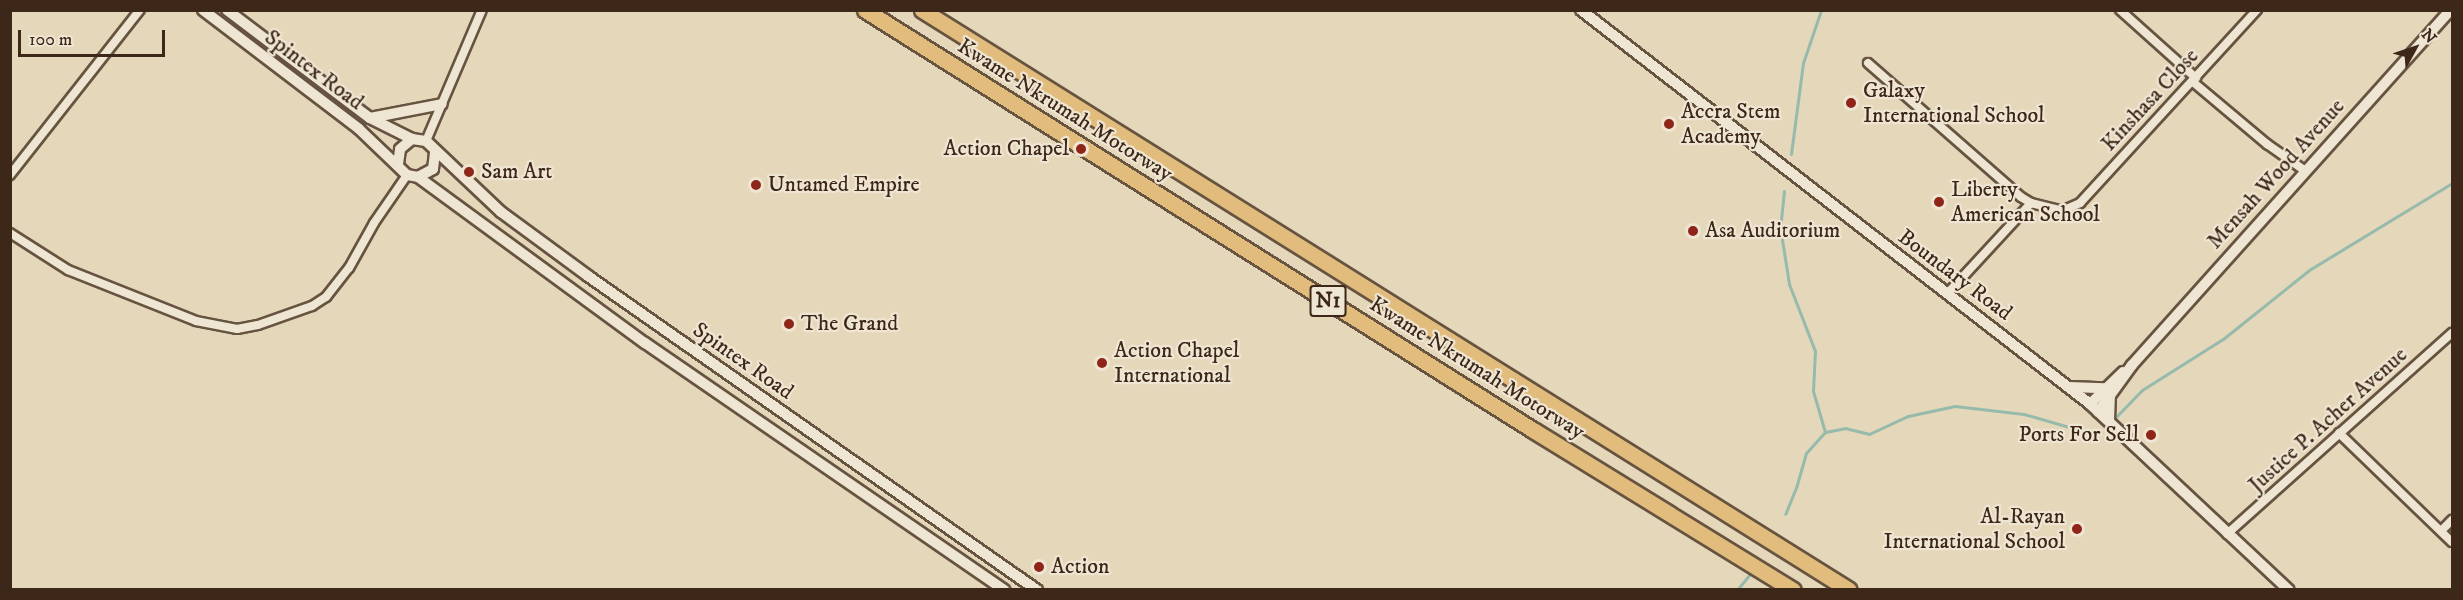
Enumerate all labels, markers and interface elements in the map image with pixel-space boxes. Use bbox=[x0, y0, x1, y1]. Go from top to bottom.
scale bar bbox=[21, 18, 168, 56]
north arrow bbox=[2385, 18, 2445, 78]
street label: Spintex Road bbox=[259, 24, 369, 116]
text: N bbox=[2417, 25, 2441, 48]
text: 100 m bbox=[29, 29, 72, 51]
street label: Kwame Nkrumah Motorway bbox=[953, 33, 1177, 187]
street label: Kinshasa Close bbox=[2096, 43, 2204, 157]
place label: Galaxy International School bbox=[1863, 77, 2045, 128]
street label: Mensah Wood Avenue bbox=[2202, 93, 2350, 255]
marker: Galaxy International School bbox=[1844, 96, 1858, 110]
place label: Accra Stem Academy bbox=[1681, 98, 1780, 150]
marker: Accra Stem Academy bbox=[1662, 117, 1676, 131]
place label: Action Chapel bbox=[944, 136, 1069, 162]
marker: Action Chapel bbox=[1074, 142, 1088, 156]
place label: Sam Art bbox=[481, 159, 552, 185]
marker: Sam Art bbox=[462, 165, 476, 179]
place label: Untamed Empire bbox=[768, 172, 920, 198]
place label: Liberty American School bbox=[1951, 176, 2100, 228]
marker: Untamed Empire bbox=[749, 178, 763, 192]
marker: Liberty American School bbox=[1932, 195, 1946, 209]
place label: Asa Auditorium bbox=[1705, 218, 1840, 244]
marker: Asa Auditorium bbox=[1686, 224, 1700, 238]
street label: Boundary Road bbox=[1893, 224, 2017, 326]
road number: N1 bbox=[1308, 283, 1348, 319]
street label: Kwame Nkrumah Motorway bbox=[1365, 291, 1589, 445]
place label: The Grand bbox=[801, 311, 898, 337]
street label: Spintex Road bbox=[688, 317, 798, 405]
marker: The Grand bbox=[782, 317, 796, 331]
place label: Action Chapel International bbox=[1114, 337, 1239, 388]
street label: Justice P. Acher Avenue bbox=[2243, 342, 2413, 498]
marker: Action Chapel International bbox=[1095, 356, 1109, 370]
place label: Ports For Sell bbox=[2019, 422, 2139, 448]
marker: Ports For Sell bbox=[2144, 428, 2158, 442]
place label: Al-Rayan International School bbox=[1883, 503, 2065, 554]
marker: Al-Rayan International School bbox=[2070, 522, 2084, 536]
place label: Action bbox=[1051, 554, 1109, 580]
marker: Action bbox=[1032, 560, 1046, 574]

